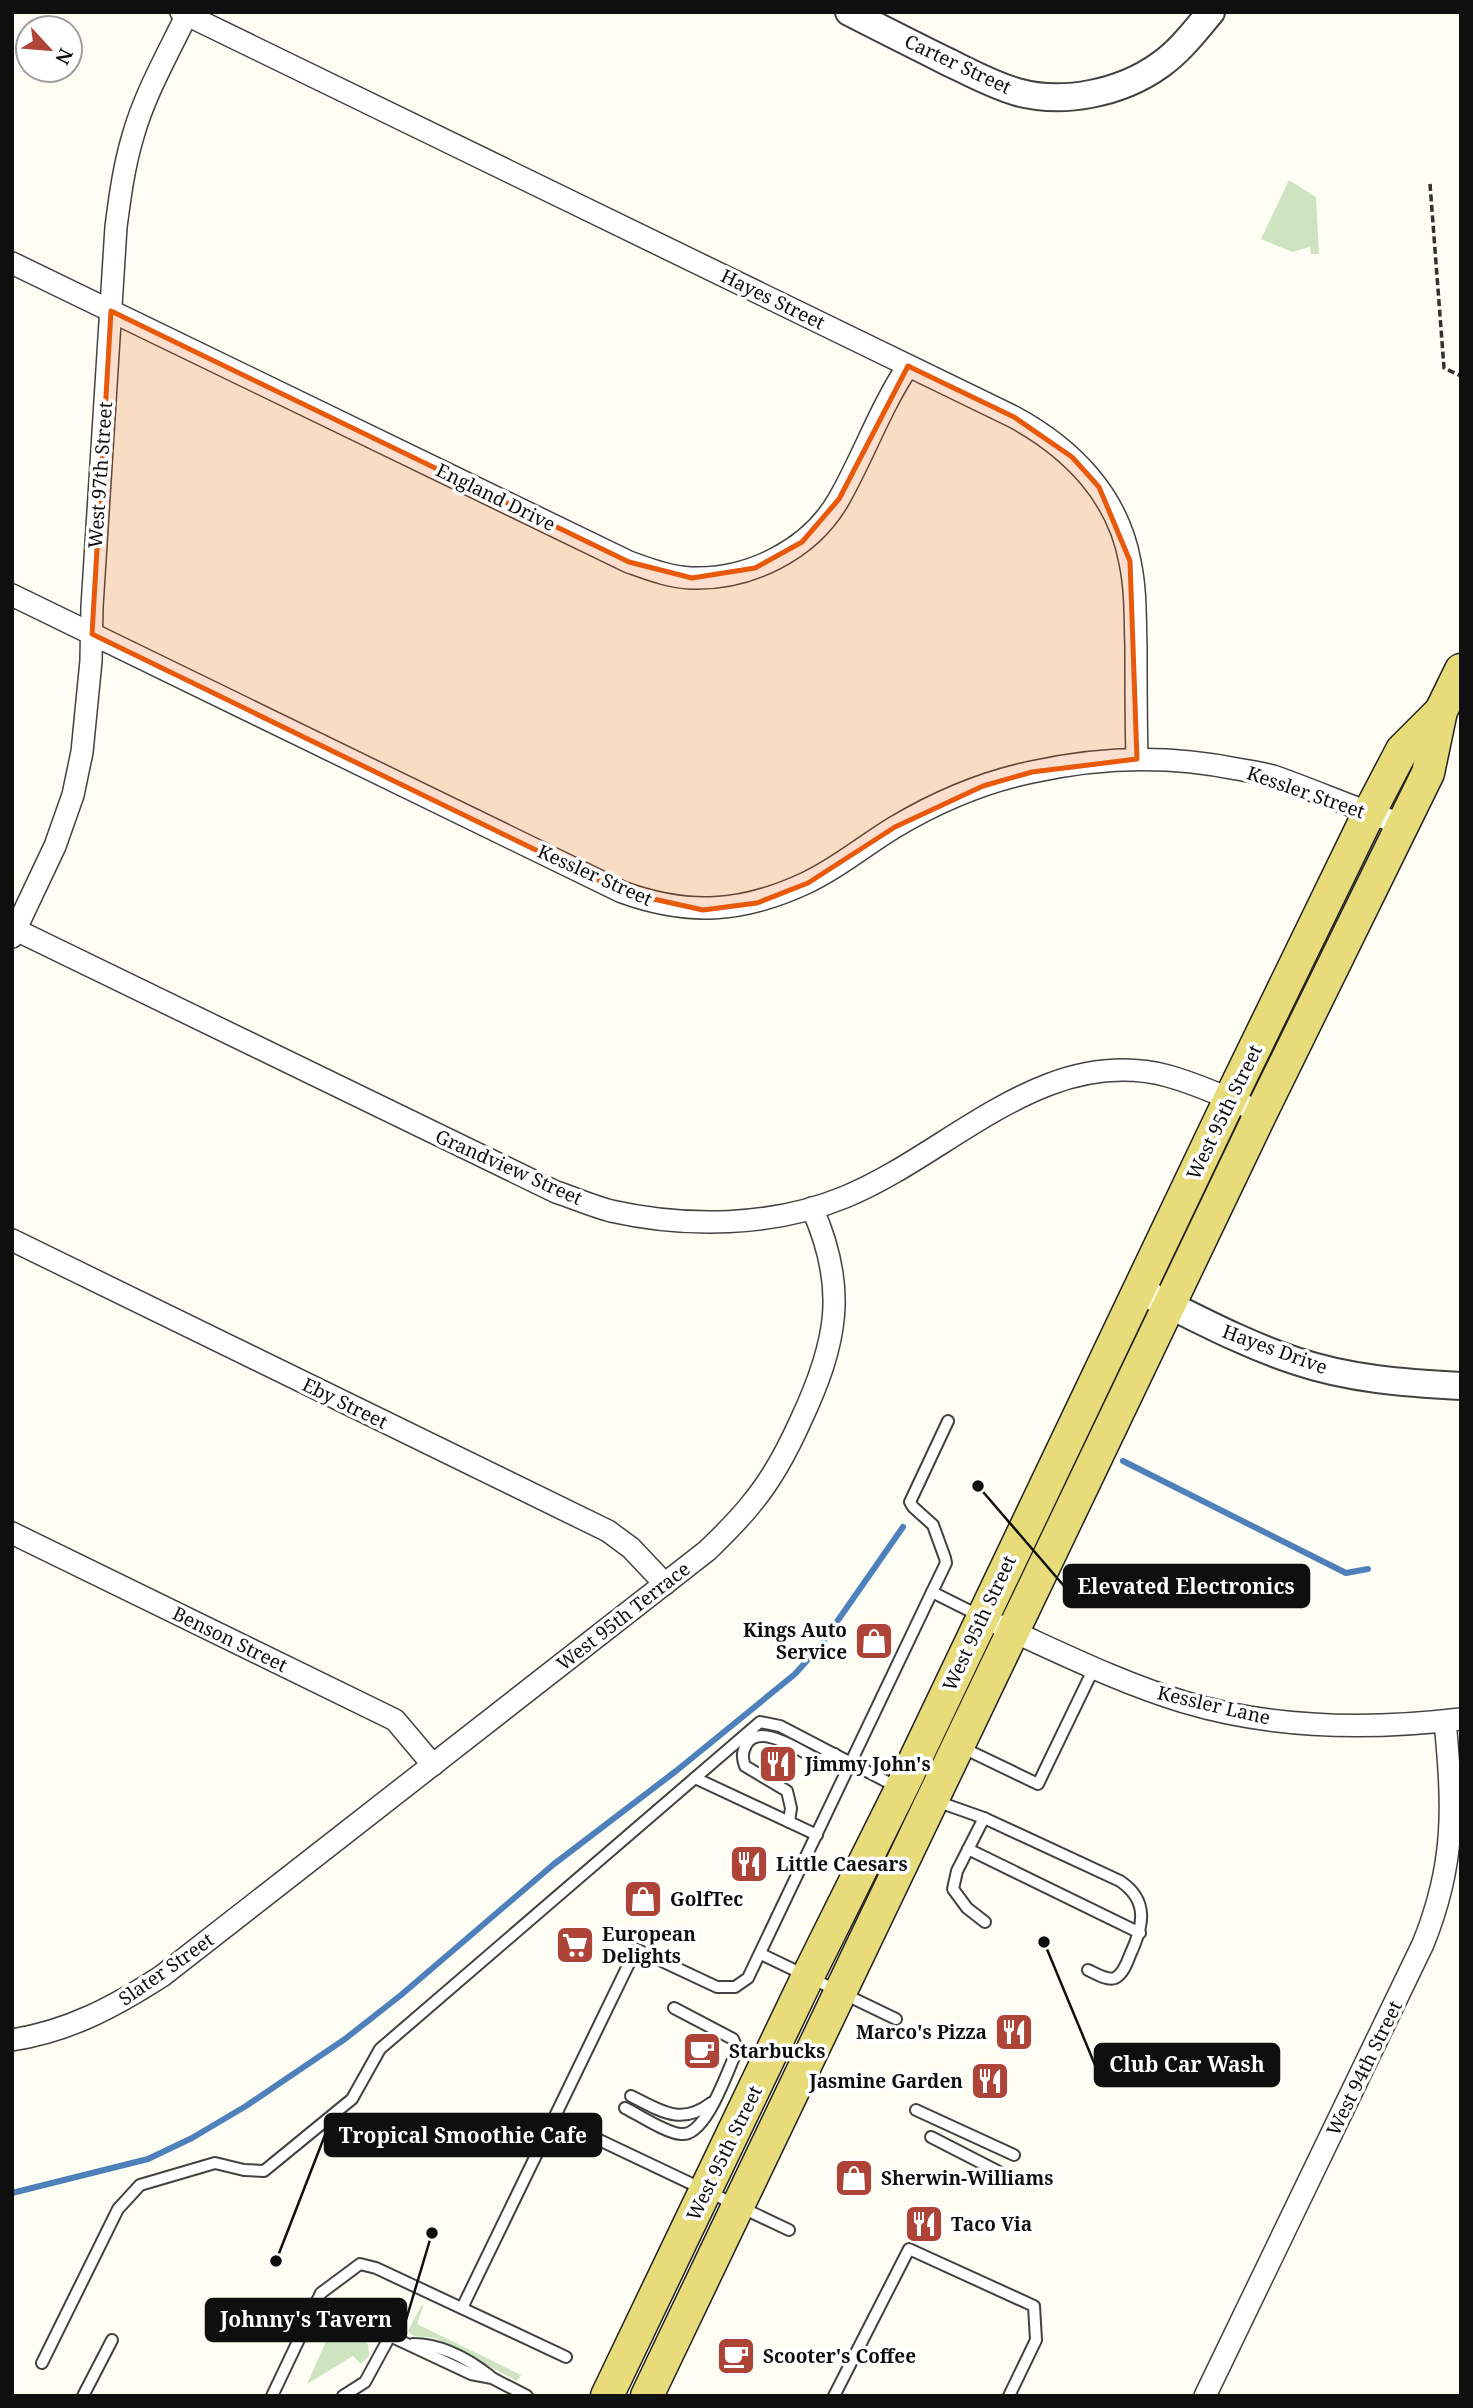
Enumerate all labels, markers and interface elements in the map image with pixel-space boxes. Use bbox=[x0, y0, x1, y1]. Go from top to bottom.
north arrow bbox=[14, 14, 84, 84]
street label: Carter Street bbox=[900, 28, 1016, 100]
text: N bbox=[49, 44, 79, 69]
street label: Hayes Street bbox=[717, 263, 830, 336]
street label: West 97th Street bbox=[82, 400, 118, 549]
street label: England Drive bbox=[432, 457, 560, 537]
street label: Kessler Street bbox=[1244, 760, 1369, 824]
street label: Kessler Street bbox=[533, 838, 657, 912]
street label: West 95th Street bbox=[1180, 1040, 1268, 1184]
street label: Grandview Street bbox=[431, 1123, 587, 1211]
street label: Hayes Drive bbox=[1219, 1318, 1331, 1380]
street label: Eby Street bbox=[298, 1371, 392, 1435]
street label: West 95th Street bbox=[936, 1551, 1022, 1695]
street label: West 95th Terrace bbox=[551, 1556, 695, 1676]
callout: Elevated Electronics bbox=[1064, 1565, 1309, 1607]
text: Elevated Electronics bbox=[1077, 1572, 1295, 1600]
street label: Benson Street bbox=[168, 1600, 292, 1678]
place label: Kings Auto Service bbox=[743, 1617, 847, 1665]
shop icon: Kings Auto Service bbox=[853, 1620, 895, 1662]
street label: Kessler Lane bbox=[1155, 1679, 1273, 1731]
restaurant icon: Jimmy John's bbox=[757, 1743, 799, 1785]
place label: Jimmy John's bbox=[804, 1751, 931, 1777]
restaurant icon: Little Caesars bbox=[728, 1843, 770, 1885]
place label: Little Caesars bbox=[776, 1851, 908, 1877]
shop icon: GolfTec bbox=[622, 1878, 664, 1920]
place label: GolfTec bbox=[670, 1886, 743, 1912]
place label: European Delights bbox=[602, 1921, 696, 1969]
supermarket icon: European Delights bbox=[554, 1924, 596, 1966]
street label: Slater Street bbox=[113, 1926, 219, 2011]
street label: West 94th Street bbox=[1320, 1996, 1408, 2140]
restaurant icon: Marco's Pizza bbox=[993, 2011, 1035, 2053]
place label: Marco's Pizza bbox=[856, 2019, 987, 2045]
cafe icon: Starbucks bbox=[681, 2030, 723, 2072]
place label: Starbucks bbox=[729, 2038, 825, 2064]
callout: Club Car Wash bbox=[1095, 2044, 1279, 2086]
text: Club Car Wash bbox=[1109, 2050, 1265, 2078]
restaurant icon: Jasmine Garden bbox=[969, 2060, 1011, 2102]
place label: Jasmine Garden bbox=[808, 2068, 963, 2094]
street label: West 95th Street bbox=[680, 2081, 768, 2225]
callout: Tropical Smoothie Cafe bbox=[325, 2114, 601, 2156]
text: Tropical Smoothie Cafe bbox=[339, 2121, 587, 2149]
shop icon: Sherwin-Williams bbox=[833, 2157, 875, 2199]
place label: Sherwin-Williams bbox=[881, 2165, 1053, 2191]
restaurant icon: Taco Via bbox=[903, 2203, 945, 2245]
place label: Taco Via bbox=[951, 2211, 1032, 2237]
callout: Johnny's Tavern bbox=[206, 2299, 406, 2341]
text: Johnny's Tavern bbox=[219, 2305, 392, 2333]
cafe icon: Scooter's Coffee bbox=[715, 2335, 757, 2377]
place label: Scooter's Coffee bbox=[763, 2343, 916, 2369]

